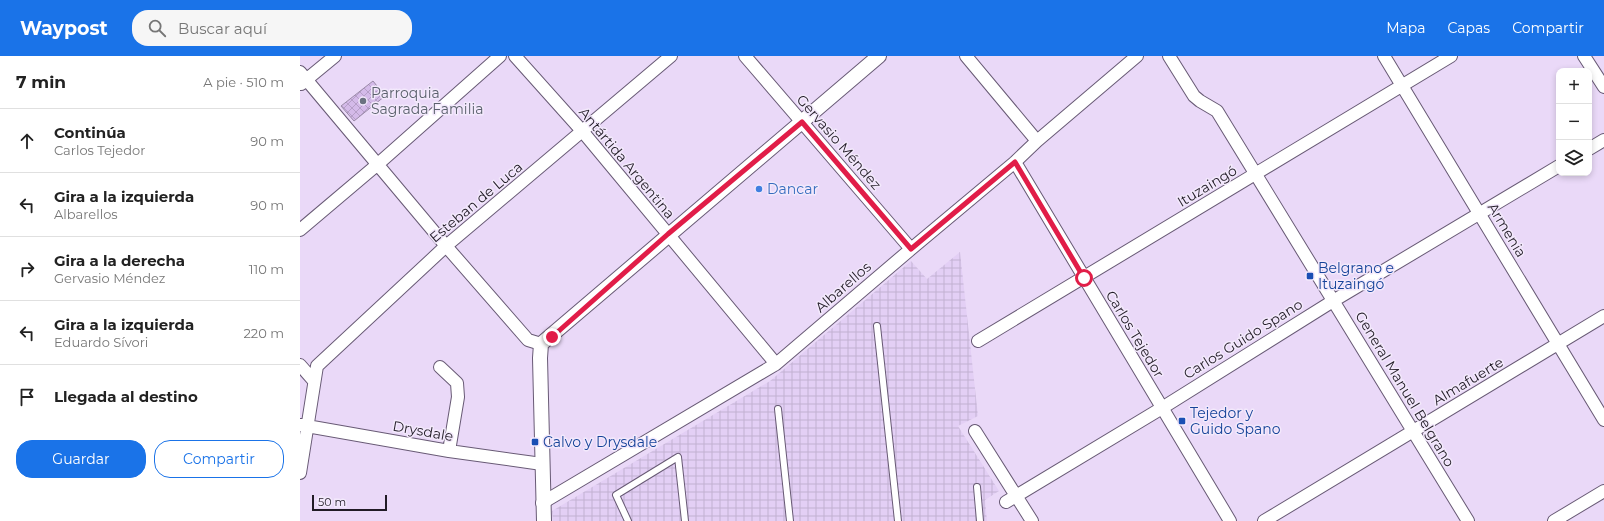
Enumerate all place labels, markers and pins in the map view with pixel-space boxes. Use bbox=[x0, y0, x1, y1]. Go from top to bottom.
place label: Parroquia Sagrada Familia bbox=[371, 84, 483, 118]
marker: Parroquia Sagrada Familia bbox=[358, 96, 368, 106]
place label: Dancar bbox=[767, 180, 818, 198]
marker: Dancar bbox=[754, 184, 764, 194]
place label: Belgrano e Ituzaingó bbox=[1318, 259, 1394, 293]
marker: Belgrano e Ituzaingó bbox=[1305, 271, 1315, 281]
place label: Tejedor y Guido Spano bbox=[1190, 404, 1281, 438]
marker: Tejedor y Guido Spano bbox=[1177, 416, 1187, 426]
place label: Calvo y Drysdale bbox=[543, 433, 657, 451]
marker: Calvo y Drysdale bbox=[530, 437, 540, 447]

